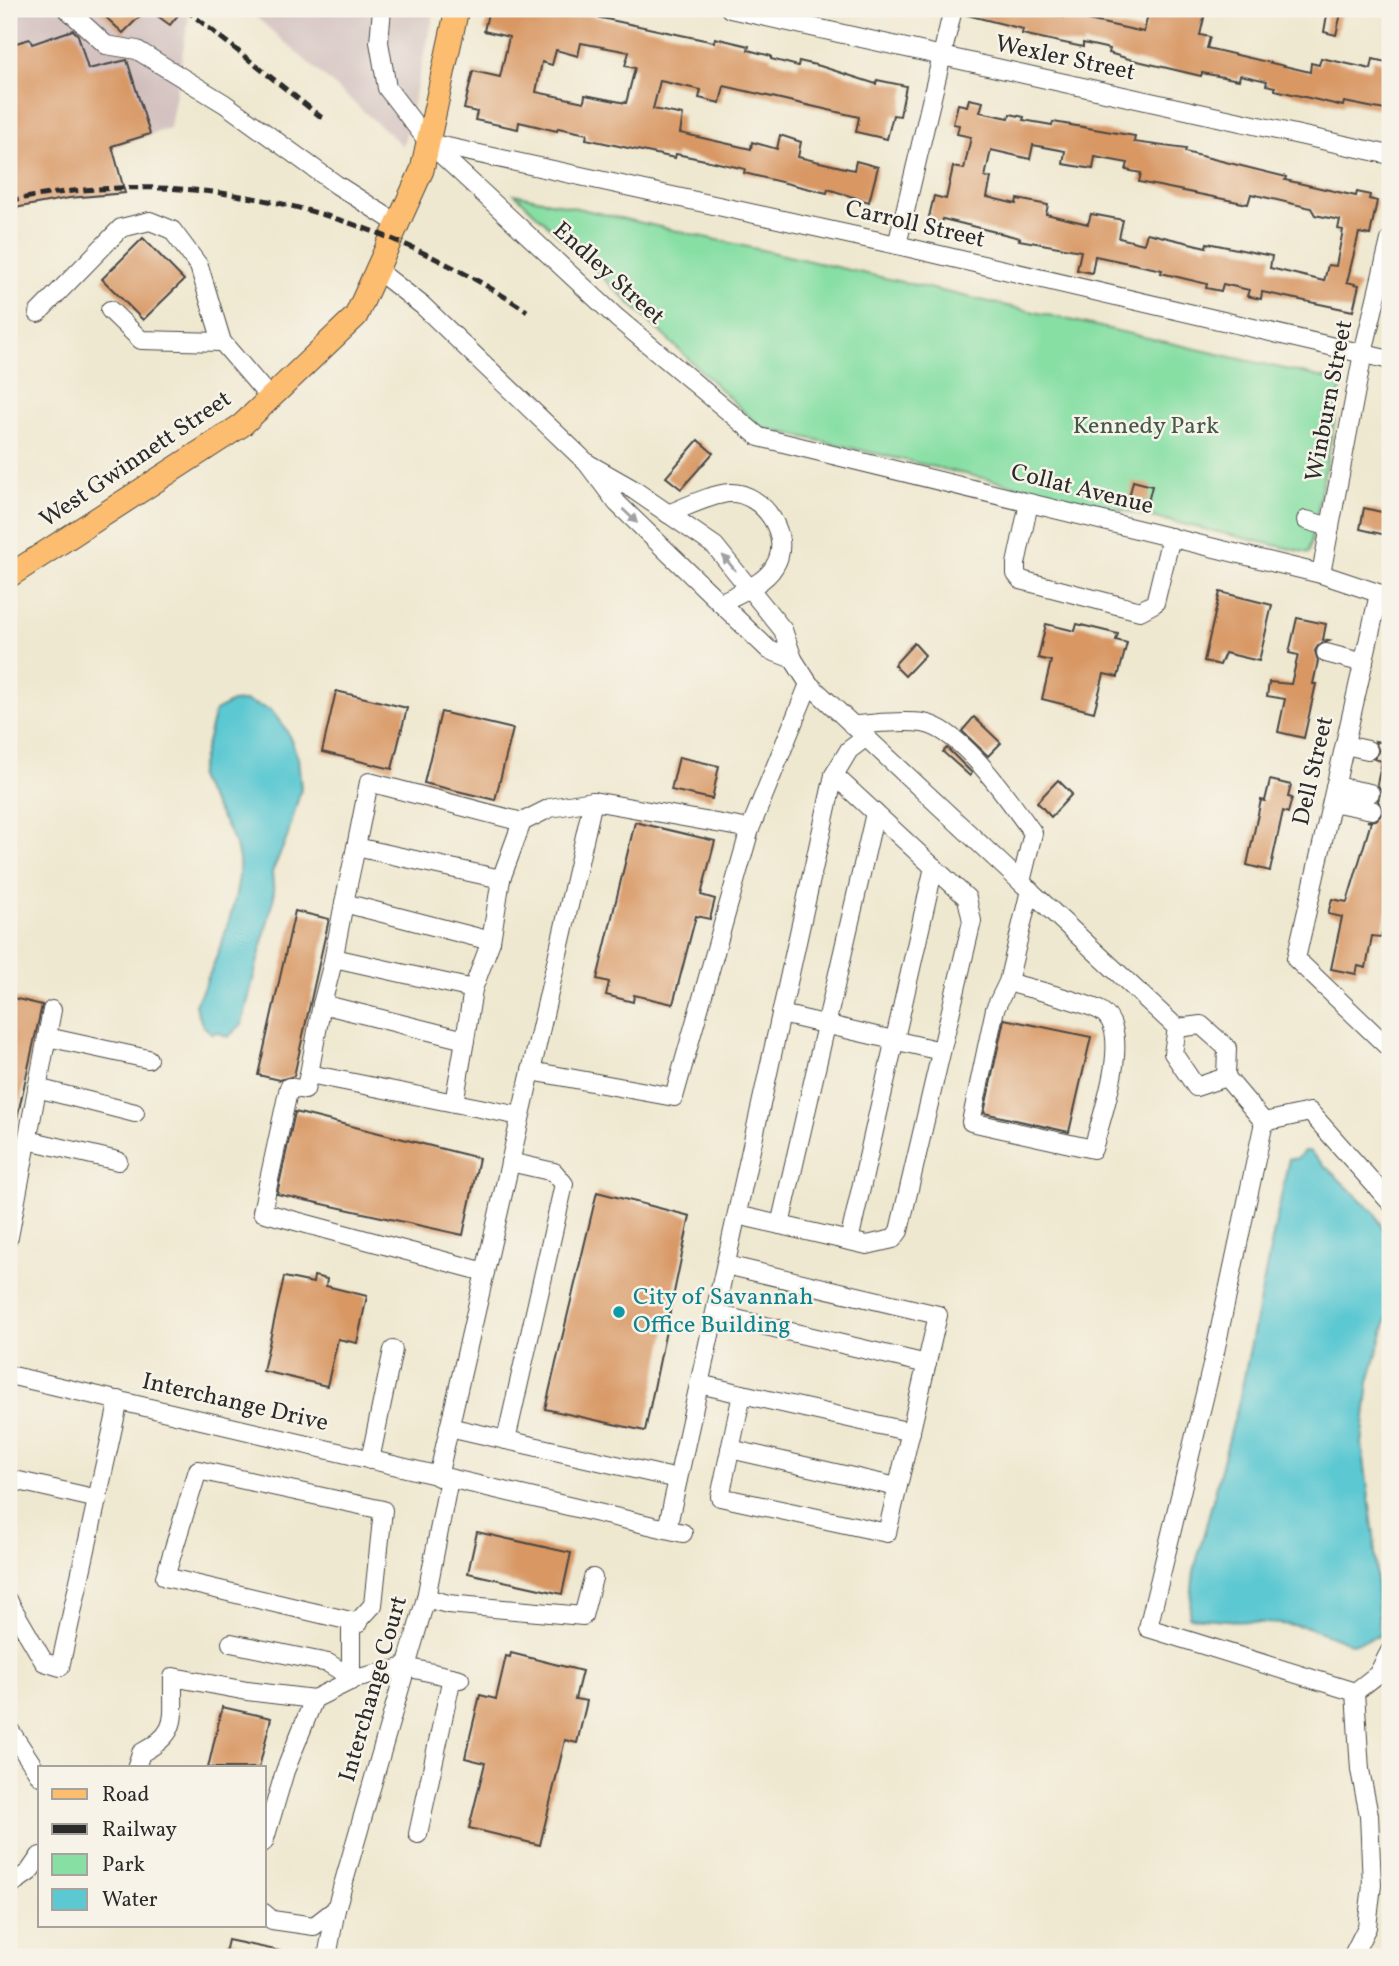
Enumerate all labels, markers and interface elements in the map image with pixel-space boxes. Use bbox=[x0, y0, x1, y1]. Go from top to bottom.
street label: Wexler Street bbox=[992, 28, 1138, 90]
street label: Carroll Street bbox=[842, 192, 988, 258]
street label: Endley Street bbox=[544, 214, 672, 334]
street label: Winburn Street bbox=[1298, 317, 1362, 485]
street label: West Gwinnett Street bbox=[33, 383, 239, 537]
park label: Kennedy Park bbox=[1073, 410, 1219, 444]
street label: Collat Avenue bbox=[1007, 456, 1157, 524]
one-way arrow bbox=[621, 507, 638, 523]
one-way arrow bbox=[722, 555, 737, 572]
street label: Dell Street bbox=[1285, 713, 1343, 829]
place label: City of Savannah Office Building bbox=[633, 1281, 814, 1343]
marker: City of Savannah Office Building bbox=[611, 1304, 627, 1320]
street label: Interchange Drive bbox=[139, 1365, 331, 1441]
street label: Interchange Court bbox=[331, 1592, 417, 1786]
legend bbox=[38, 1766, 266, 1927]
text: Road bbox=[102, 1781, 149, 1810]
text: Railway bbox=[102, 1816, 178, 1845]
text: Park bbox=[102, 1851, 145, 1880]
text: Water bbox=[102, 1886, 158, 1915]

